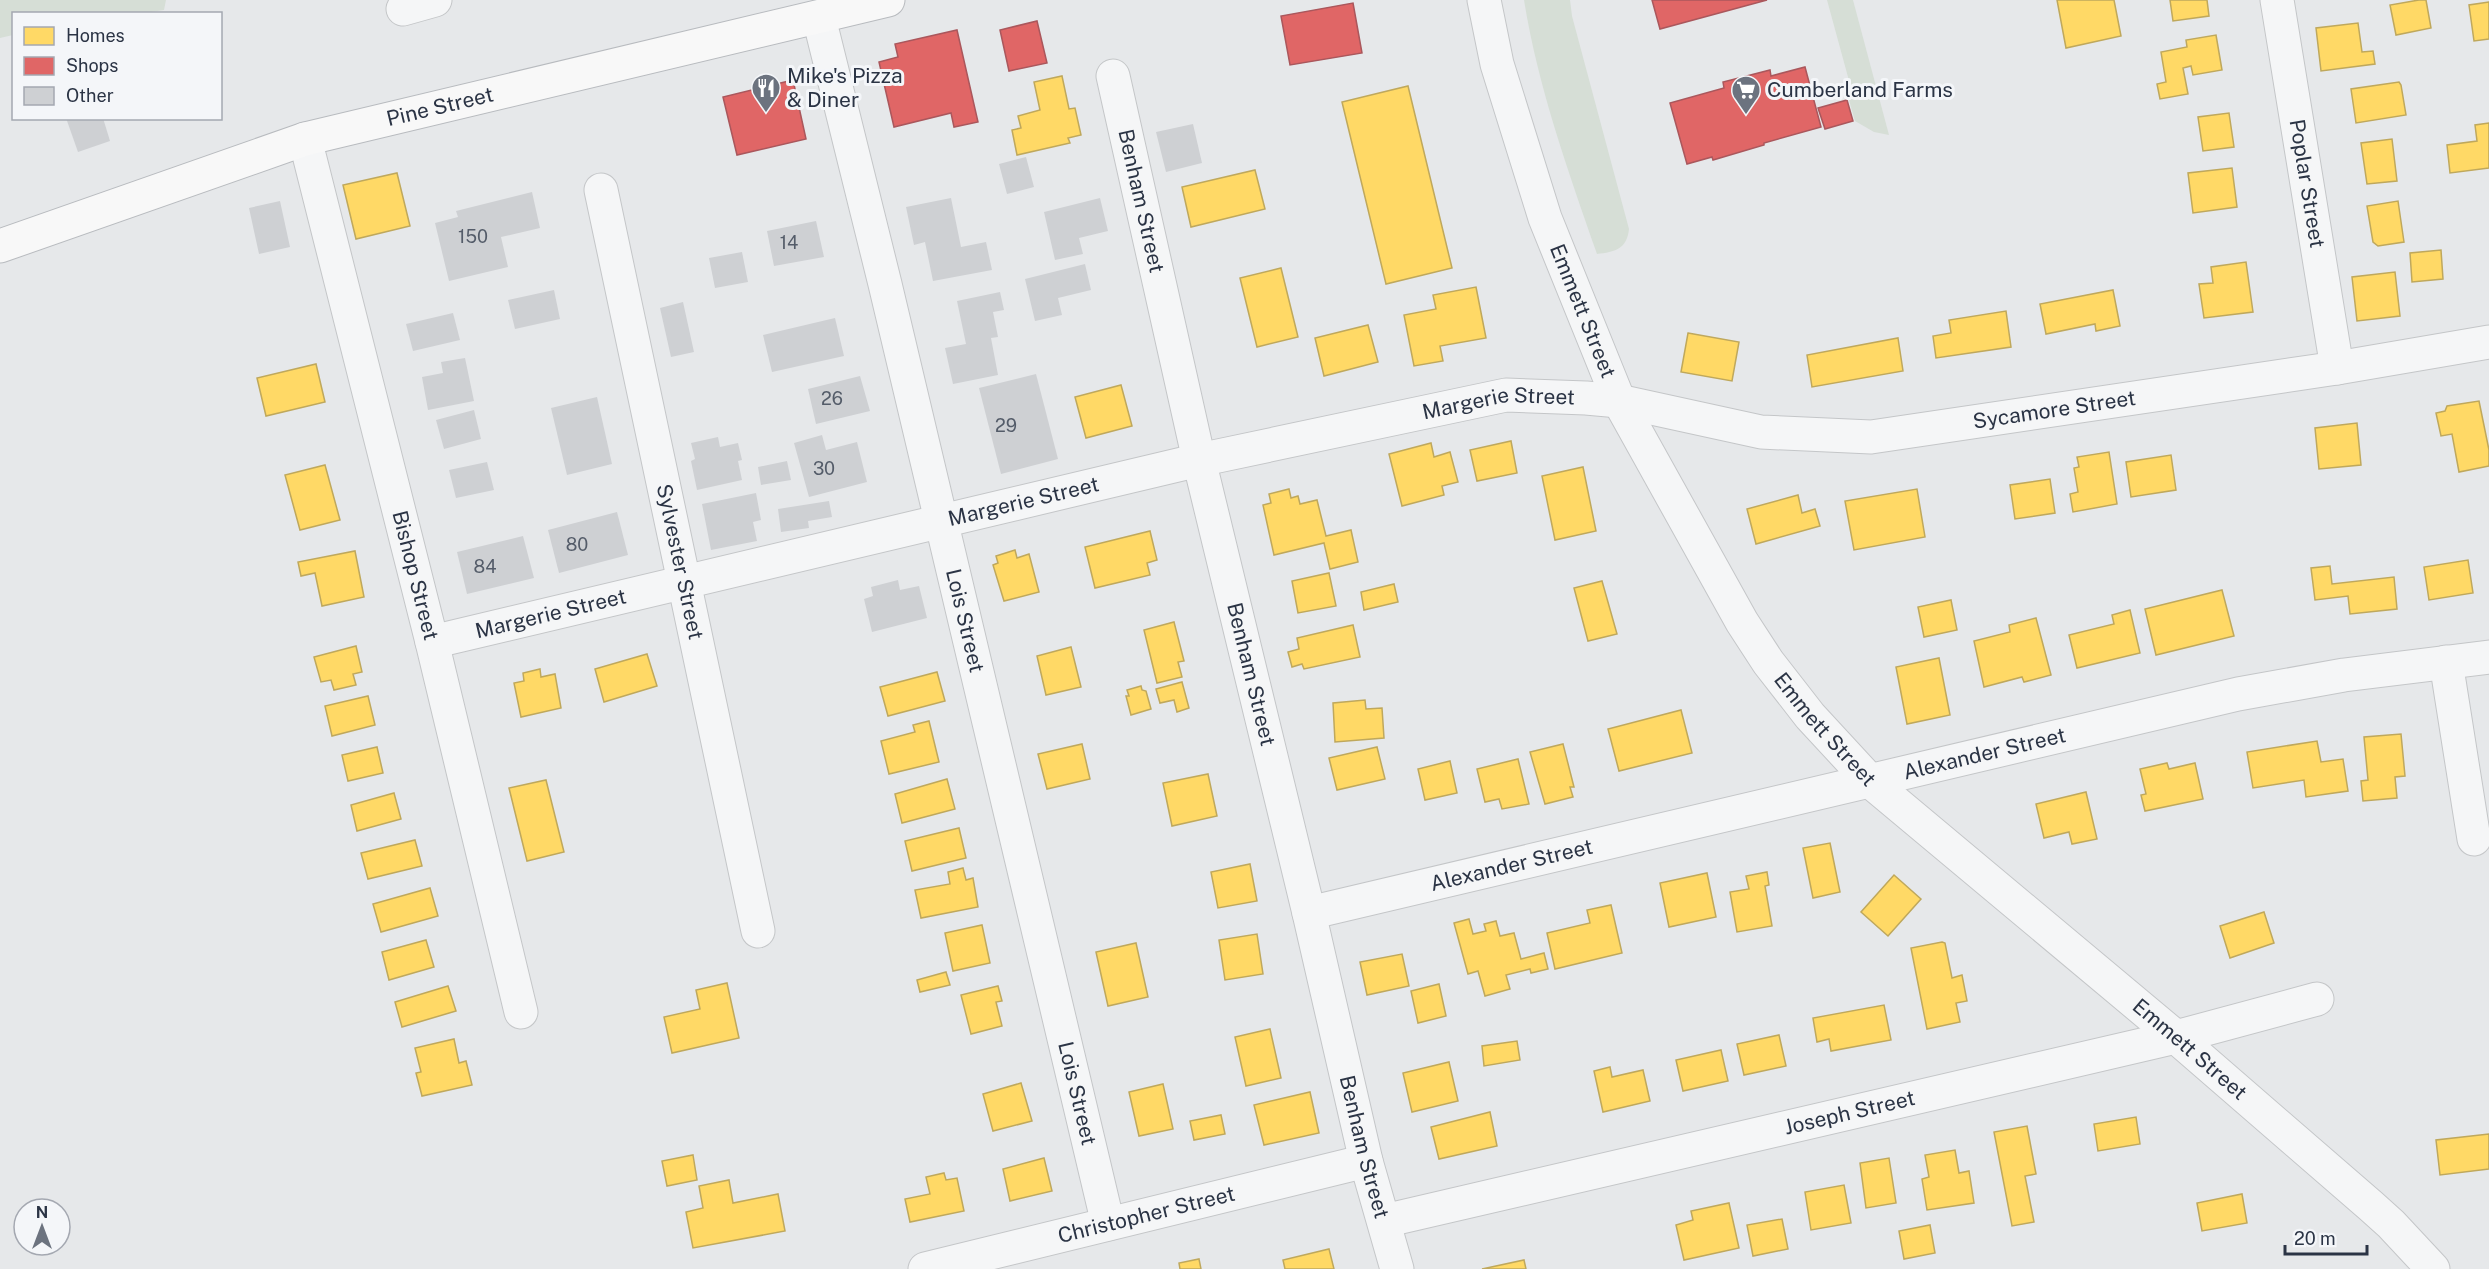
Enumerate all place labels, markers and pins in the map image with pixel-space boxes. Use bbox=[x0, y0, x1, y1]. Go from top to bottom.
place label: Mike's Pizza & Diner bbox=[787, 63, 903, 112]
restaurant icon: Mike's Pizza & Diner bbox=[750, 72, 782, 114]
supermarket icon: Cumberland Farms bbox=[1730, 74, 1762, 116]
place label: Cumberland Farms bbox=[1767, 77, 1953, 102]

